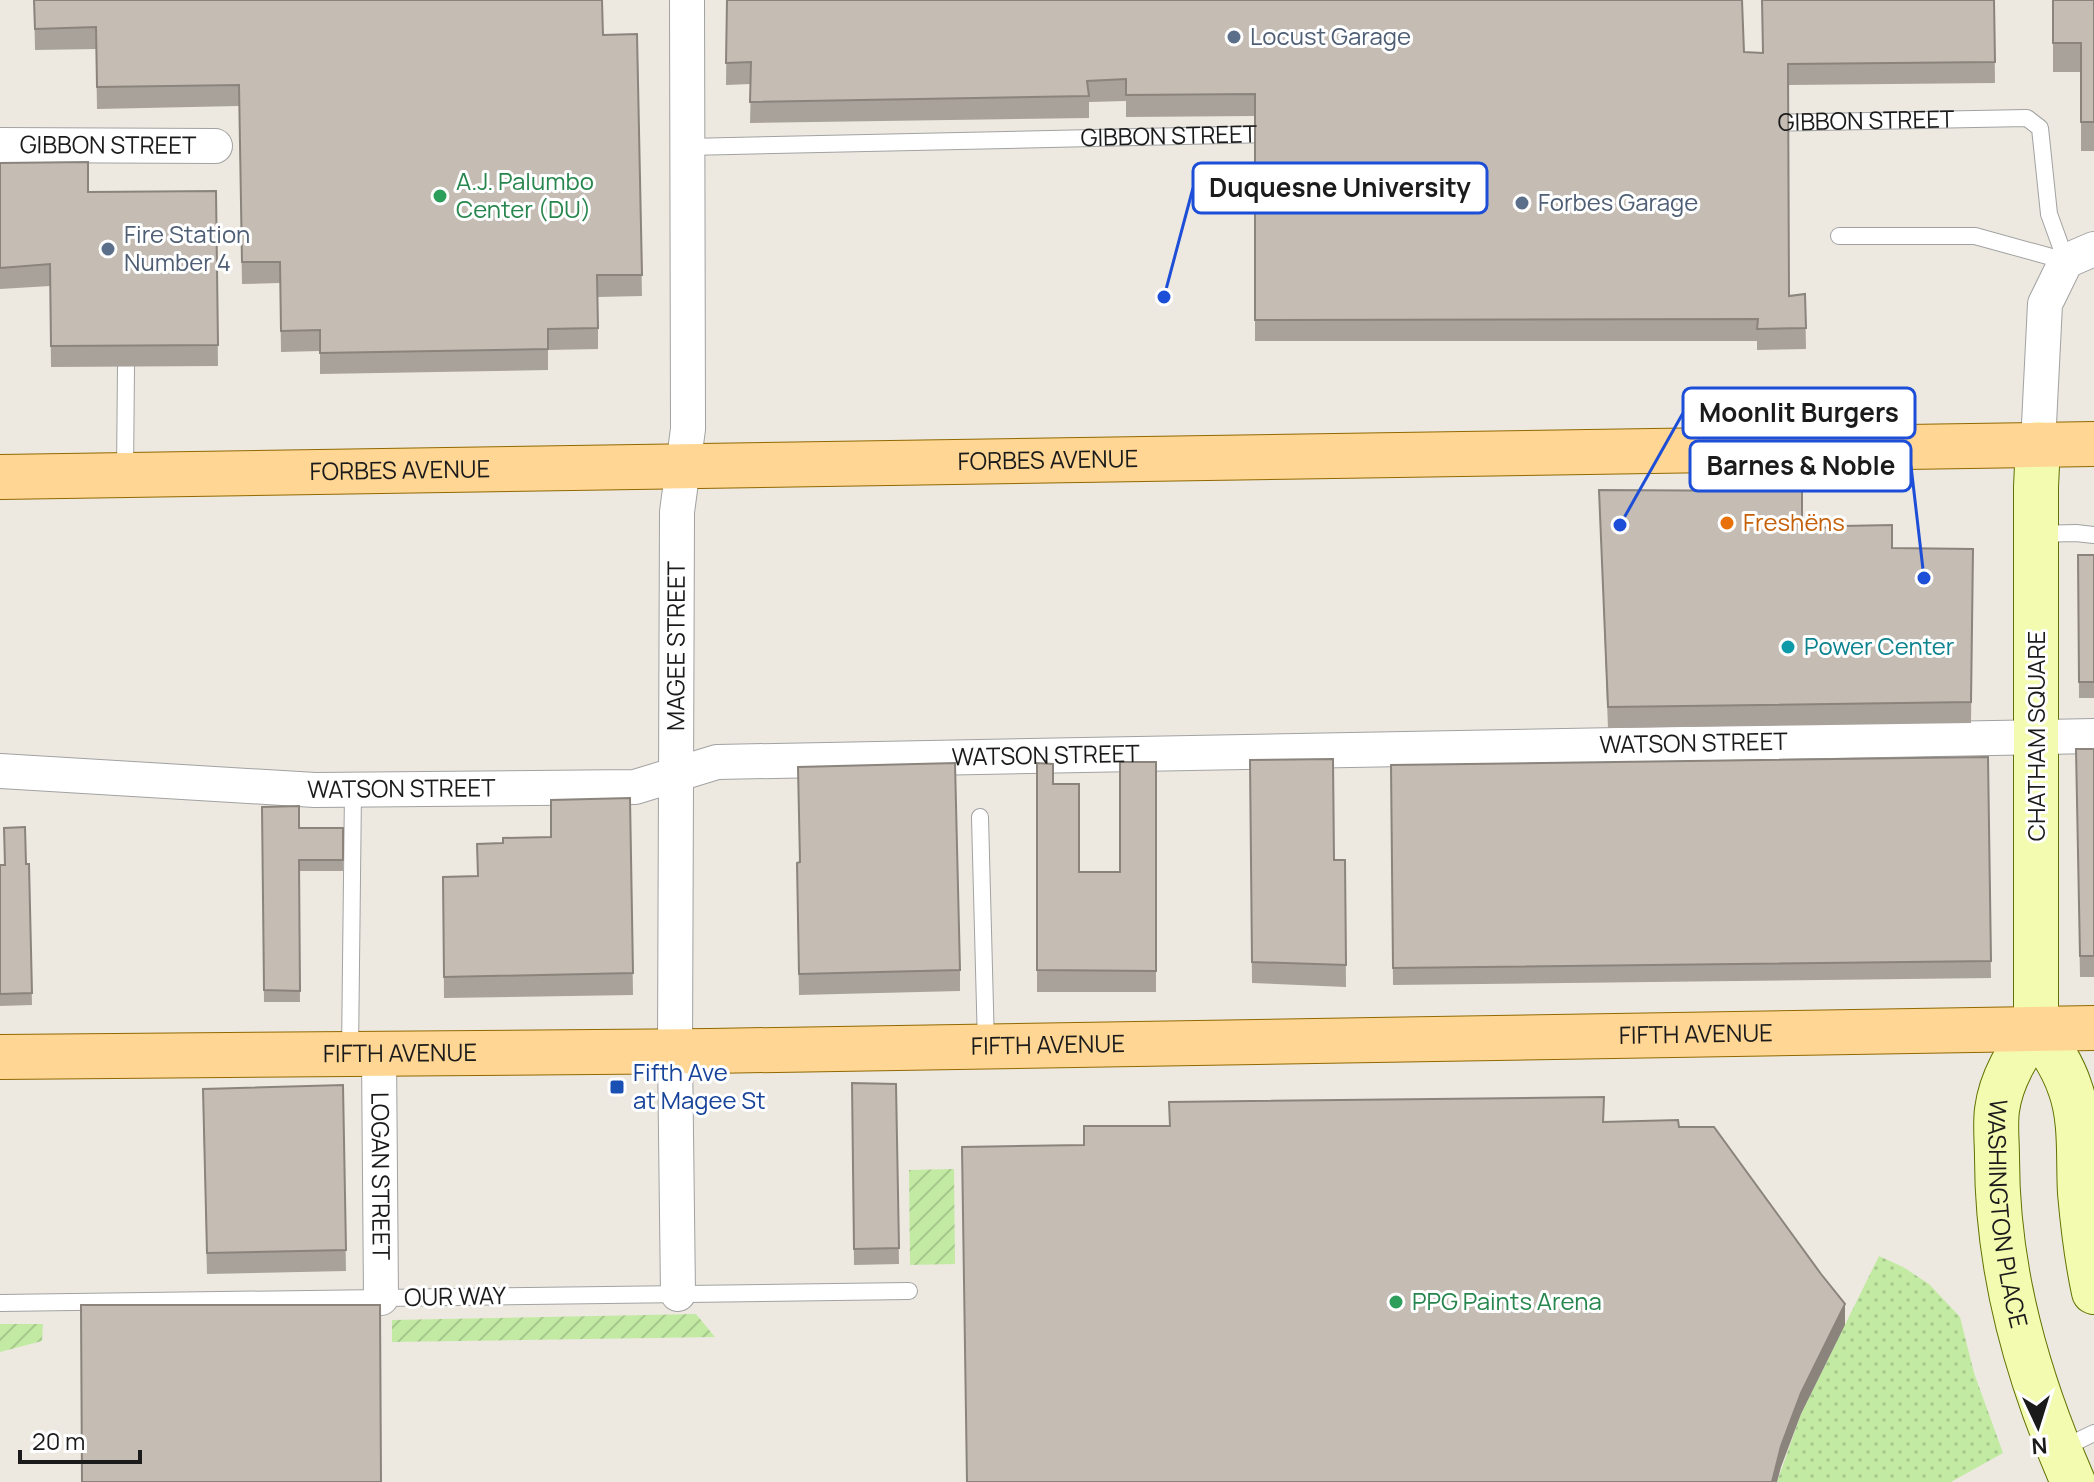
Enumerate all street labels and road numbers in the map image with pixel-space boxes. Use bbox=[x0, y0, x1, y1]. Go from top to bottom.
street label: GIBBON STREET bbox=[1777, 101, 1955, 138]
street label: GIBBON STREET bbox=[1080, 116, 1258, 153]
street label: GIBBON STREET bbox=[20, 127, 197, 161]
street label: FORBES AVENUE bbox=[957, 441, 1138, 477]
street label: FORBES AVENUE bbox=[309, 451, 491, 487]
street label: MAGEE STREET bbox=[658, 560, 692, 731]
street label: CHATHAM SQUARE bbox=[2019, 631, 2052, 841]
street label: WATSON STREET bbox=[1599, 724, 1789, 760]
street label: WATSON STREET bbox=[951, 736, 1141, 773]
street label: WATSON STREET bbox=[307, 770, 496, 805]
street label: FIFTH AVENUE bbox=[1619, 1015, 1773, 1051]
street label: FIFTH AVENUE bbox=[971, 1026, 1125, 1062]
street label: FIFTH AVENUE bbox=[323, 1035, 477, 1069]
street label: LOGAN STREET bbox=[364, 1092, 399, 1261]
street label: WASHINGTON PLACE bbox=[1981, 1097, 2036, 1331]
street label: OUR WAY bbox=[404, 1278, 507, 1313]

